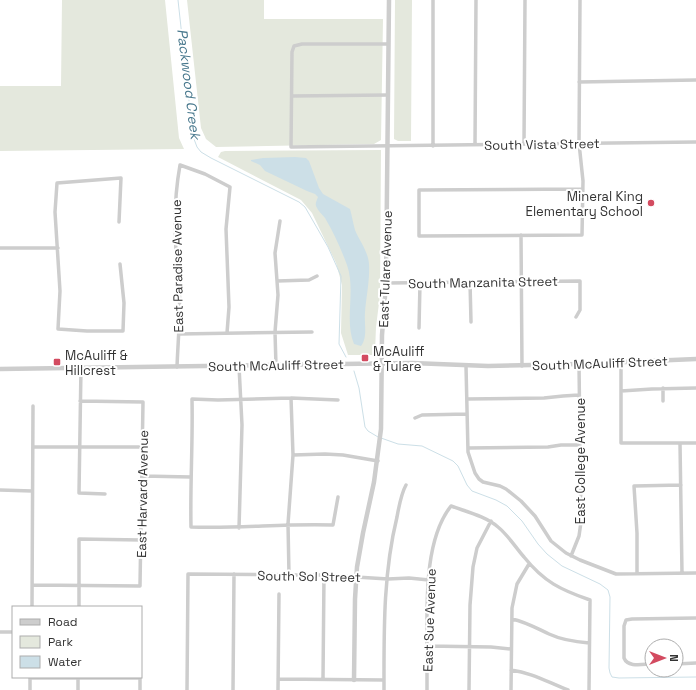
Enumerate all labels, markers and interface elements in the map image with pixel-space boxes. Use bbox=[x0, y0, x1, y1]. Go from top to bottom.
water label: Packwood Creek bbox=[173, 28, 205, 142]
street label: South Vista Street bbox=[484, 135, 600, 154]
place label: Mineral King Elementary School bbox=[526, 188, 643, 220]
marker: Mineral King Elementary School bbox=[646, 198, 656, 208]
street label: East Paradise Avenue bbox=[168, 199, 187, 333]
street label: East Tulare Avenue bbox=[375, 210, 396, 328]
street label: South Manzanita Street bbox=[408, 273, 558, 292]
place label: McAuliff & Tulare bbox=[373, 343, 425, 375]
place label: McAuliff & Hillcrest bbox=[65, 347, 128, 379]
marker: McAuliff & Tulare bbox=[360, 353, 370, 363]
street label: South McAuliff Street bbox=[532, 353, 668, 374]
street label: South McAuliff Street bbox=[208, 356, 344, 375]
marker: McAuliff & Hillcrest bbox=[52, 357, 62, 367]
street label: East College Avenue bbox=[572, 398, 589, 524]
street label: East Harvard Avenue bbox=[133, 430, 152, 558]
street label: South Sol Street bbox=[257, 567, 361, 586]
street label: East Sue Avenue bbox=[419, 568, 440, 672]
legend bbox=[12, 606, 142, 678]
text: Road bbox=[48, 614, 77, 630]
text: Park bbox=[48, 634, 73, 650]
north arrow bbox=[644, 638, 684, 678]
text: Water bbox=[48, 654, 82, 670]
text: N bbox=[667, 654, 681, 662]

